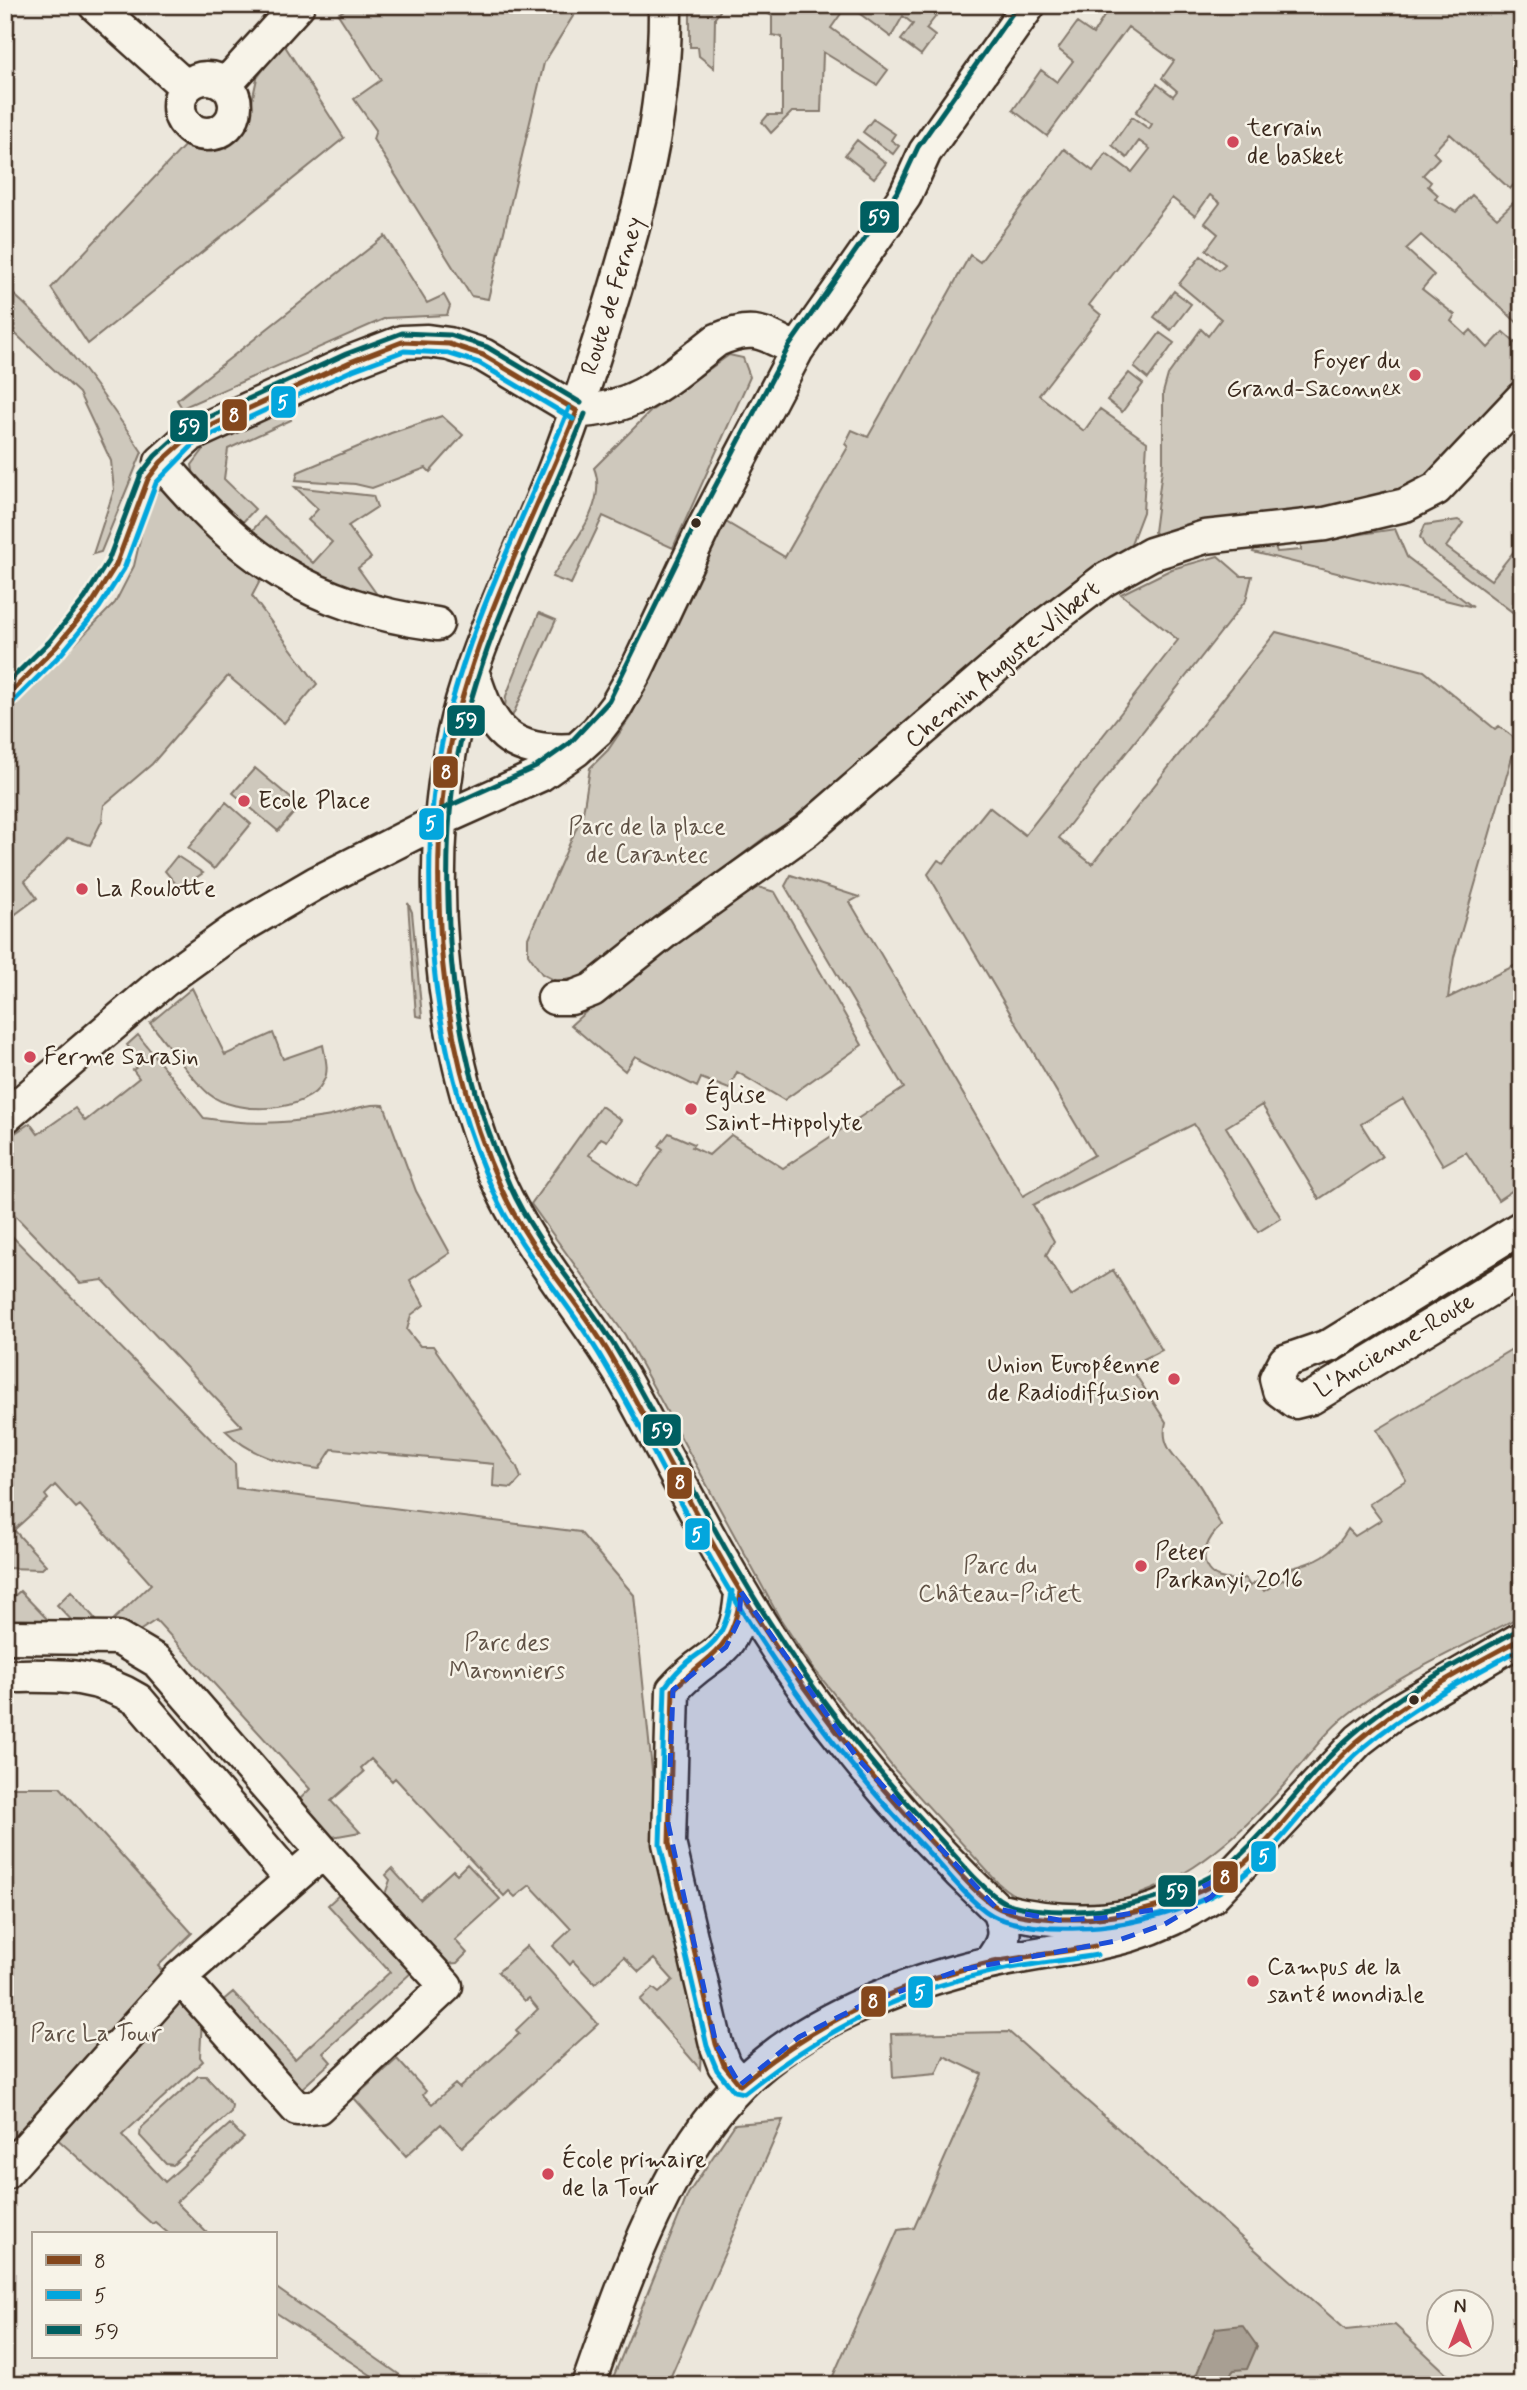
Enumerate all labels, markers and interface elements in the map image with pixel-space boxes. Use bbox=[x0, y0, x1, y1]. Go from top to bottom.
place label: terrain de basket bbox=[1246, 113, 1344, 172]
marker: terrain de basket bbox=[1225, 134, 1241, 150]
line badge: 59 bbox=[859, 200, 900, 234]
text: 59 bbox=[868, 206, 890, 231]
street label: Route de Ferney bbox=[574, 213, 652, 379]
place label: Foyer du Grand-Saconnex bbox=[1226, 346, 1401, 405]
marker: Foyer du Grand-Saconnex bbox=[1407, 367, 1423, 383]
line badge: 5 bbox=[270, 385, 297, 419]
text: 5 bbox=[277, 391, 289, 416]
line badge: 8 bbox=[221, 398, 248, 432]
text: 8 bbox=[229, 404, 239, 429]
line badge: 59 bbox=[169, 409, 209, 443]
text: 59 bbox=[178, 415, 200, 440]
unlabelled marker bbox=[689, 516, 703, 530]
street label: Chemin Auguste-Vilbert bbox=[899, 574, 1107, 756]
line badge: 59 bbox=[446, 704, 486, 737]
text: 59 bbox=[455, 709, 477, 734]
line badge: 8 bbox=[432, 755, 459, 789]
text: 8 bbox=[441, 761, 451, 786]
place label: Ecole Place bbox=[258, 786, 370, 817]
marker: Ecole Place bbox=[236, 793, 252, 809]
line badge: 5 bbox=[418, 807, 445, 841]
text: 5 bbox=[425, 812, 437, 837]
park label: Parc de la place de Carantec bbox=[568, 812, 726, 871]
place label: La Roulotte bbox=[96, 874, 216, 905]
marker: La Roulotte bbox=[74, 881, 90, 897]
place label: Ferme Sarasin bbox=[44, 1042, 199, 1073]
marker: Ferme Sarasin bbox=[22, 1049, 38, 1065]
place label: Église Saint-Hippolyte bbox=[705, 1078, 863, 1139]
marker: Église Saint-Hippolyte bbox=[683, 1101, 699, 1117]
street label: L'Ancienne-Route bbox=[1310, 1286, 1480, 1406]
place label: Union Européenne de Radiodiffusion bbox=[987, 1350, 1160, 1409]
marker: Union Européenne de Radiodiffusion bbox=[1166, 1371, 1182, 1387]
line badge: 59 bbox=[642, 1413, 682, 1447]
text: 59 bbox=[651, 1419, 673, 1444]
line badge: 8 bbox=[666, 1466, 693, 1500]
text: 8 bbox=[675, 1471, 685, 1496]
line badge: 5 bbox=[684, 1517, 711, 1551]
text: 5 bbox=[691, 1523, 703, 1548]
place label: Peter Parkanyi, 2016 bbox=[1155, 1537, 1303, 1596]
park label: Parc du Château-Pictet bbox=[918, 1551, 1082, 1610]
marker: Peter Parkanyi, 2016 bbox=[1133, 1558, 1149, 1574]
park label: Parc des Maronniers bbox=[449, 1628, 566, 1687]
unlabelled marker bbox=[1407, 1693, 1421, 1707]
line badge: 5 bbox=[1250, 1840, 1277, 1873]
text: 5 bbox=[1258, 1845, 1270, 1870]
line badge: 8 bbox=[1212, 1860, 1239, 1894]
text: 8 bbox=[1220, 1866, 1230, 1891]
line badge: 59 bbox=[1157, 1874, 1197, 1908]
text: 59 bbox=[1166, 1880, 1188, 1905]
place label: Campus de la santé mondiale bbox=[1267, 1952, 1425, 2011]
marker: Campus de la santé mondiale bbox=[1245, 1973, 1261, 1989]
line badge: 5 bbox=[907, 1975, 934, 2009]
text: 5 bbox=[914, 1981, 926, 2006]
line badge: 8 bbox=[860, 1985, 887, 2018]
text: 8 bbox=[868, 1990, 878, 2015]
park label: Parc La Tour bbox=[30, 2019, 163, 2050]
place label: École primaire de la Tour bbox=[562, 2143, 707, 2204]
marker: École primaire de la Tour bbox=[540, 2166, 556, 2182]
legend bbox=[32, 2232, 276, 2358]
text: 8 bbox=[94, 2248, 106, 2276]
text: 5 bbox=[94, 2282, 107, 2310]
north arrow bbox=[1426, 2288, 1496, 2358]
text: N bbox=[1454, 2295, 1466, 2320]
text: 59 bbox=[94, 2318, 119, 2346]

